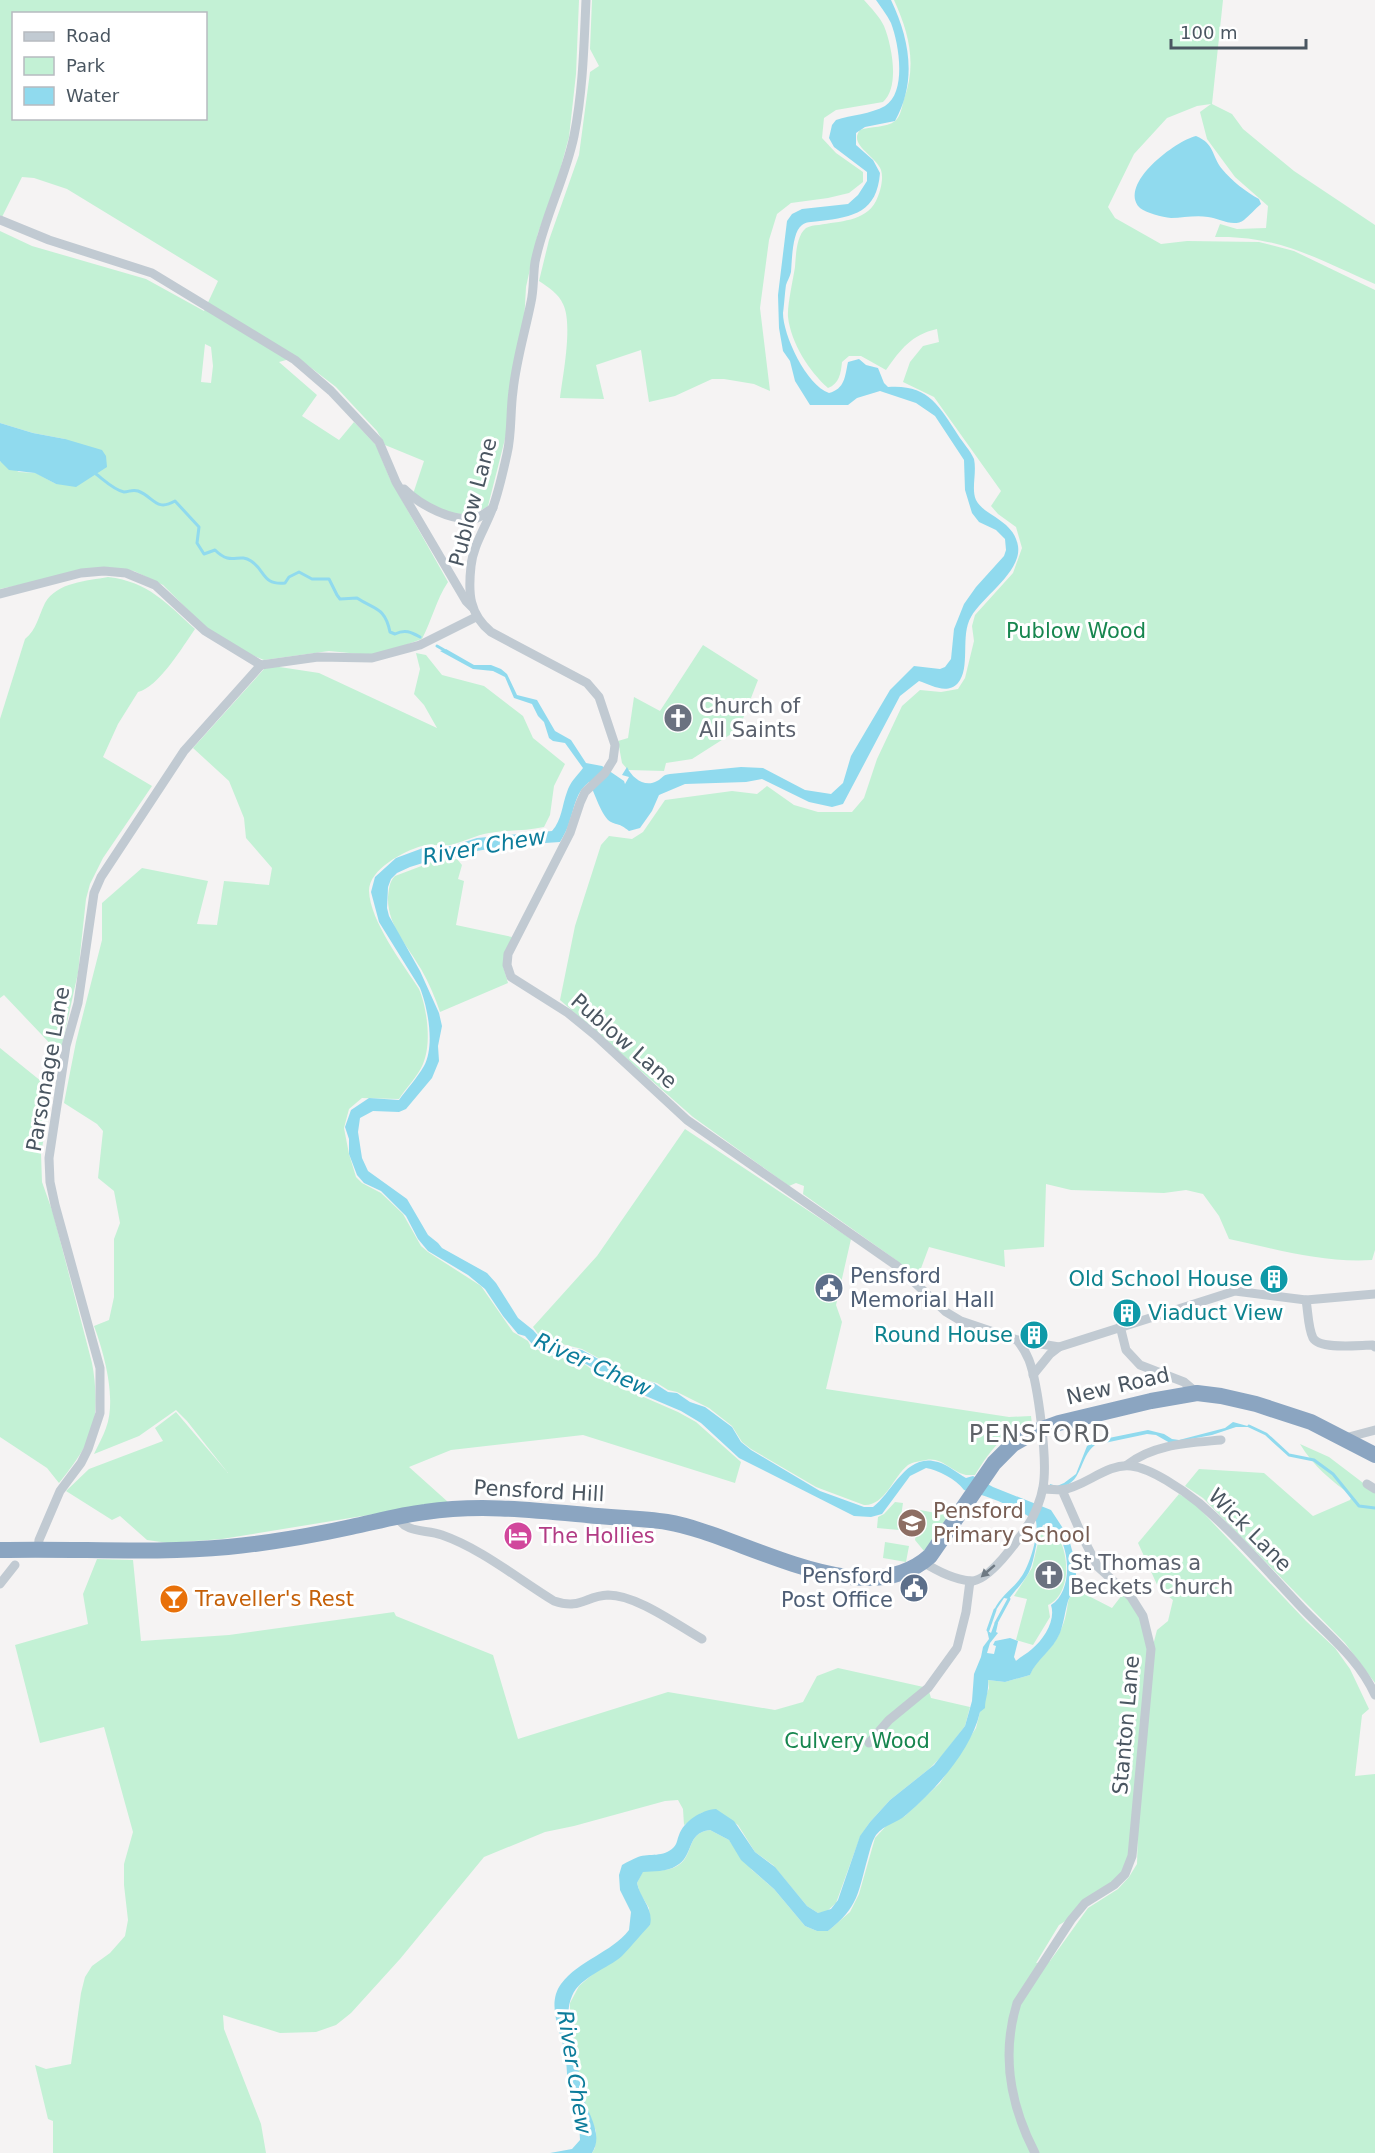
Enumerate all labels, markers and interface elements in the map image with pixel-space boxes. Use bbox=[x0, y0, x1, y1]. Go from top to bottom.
legend bbox=[12, 12, 207, 120]
scale bar bbox=[1171, 12, 1306, 50]
text: 100 m bbox=[1180, 22, 1238, 43]
text: Road bbox=[66, 25, 111, 46]
text: Park bbox=[66, 55, 105, 76]
text: Water bbox=[66, 85, 120, 106]
street label: Publow Lane bbox=[444, 435, 502, 569]
park label: Publow Wood bbox=[1006, 619, 1146, 643]
place label: Church of All Saints bbox=[699, 694, 801, 742]
church icon: Church of All Saints bbox=[662, 702, 694, 734]
water label: River Chew bbox=[420, 823, 549, 870]
street label: Parsonage Lane bbox=[22, 985, 74, 1153]
street label: Publow Lane bbox=[566, 989, 682, 1093]
building icon: Old School House bbox=[1258, 1263, 1290, 1295]
place label: Pensford Memorial Hall bbox=[850, 1264, 995, 1312]
place label: Old School House bbox=[1068, 1267, 1253, 1291]
public building icon: Pensford Memorial Hall bbox=[813, 1272, 845, 1304]
building icon: Viaduct View bbox=[1111, 1297, 1143, 1329]
place label: Viaduct View bbox=[1148, 1301, 1284, 1325]
building icon: Round House bbox=[1018, 1319, 1050, 1351]
place label: Round House bbox=[874, 1323, 1013, 1347]
water label: River Chew bbox=[531, 1328, 656, 1402]
street label: New Road bbox=[1064, 1362, 1172, 1410]
district label: PENSFORD bbox=[969, 1420, 1111, 1448]
street label: Pensford Hill bbox=[473, 1476, 605, 1506]
street label: Wick Lane bbox=[1204, 1484, 1296, 1576]
place label: Pensford Primary School bbox=[933, 1499, 1091, 1547]
school or university icon: Pensford Primary School bbox=[896, 1507, 928, 1539]
hotel icon: The Hollies bbox=[502, 1520, 534, 1552]
place label: The Hollies bbox=[538, 1524, 655, 1548]
place label: St Thomas a Beckets Church bbox=[1070, 1551, 1233, 1599]
church icon: St Thomas a Beckets Church bbox=[1033, 1559, 1065, 1591]
place label: Pensford Post Office bbox=[781, 1564, 893, 1612]
one-way arrow bbox=[981, 1564, 996, 1578]
public building icon: Pensford Post Office bbox=[898, 1572, 930, 1604]
bar icon: Traveller's Rest bbox=[158, 1583, 190, 1615]
place label: Traveller's Rest bbox=[194, 1587, 354, 1611]
street label: Stanton Lane bbox=[1108, 1654, 1144, 1796]
park label: Culvery Wood bbox=[784, 1729, 930, 1753]
water label: River Chew bbox=[552, 2008, 597, 2137]

